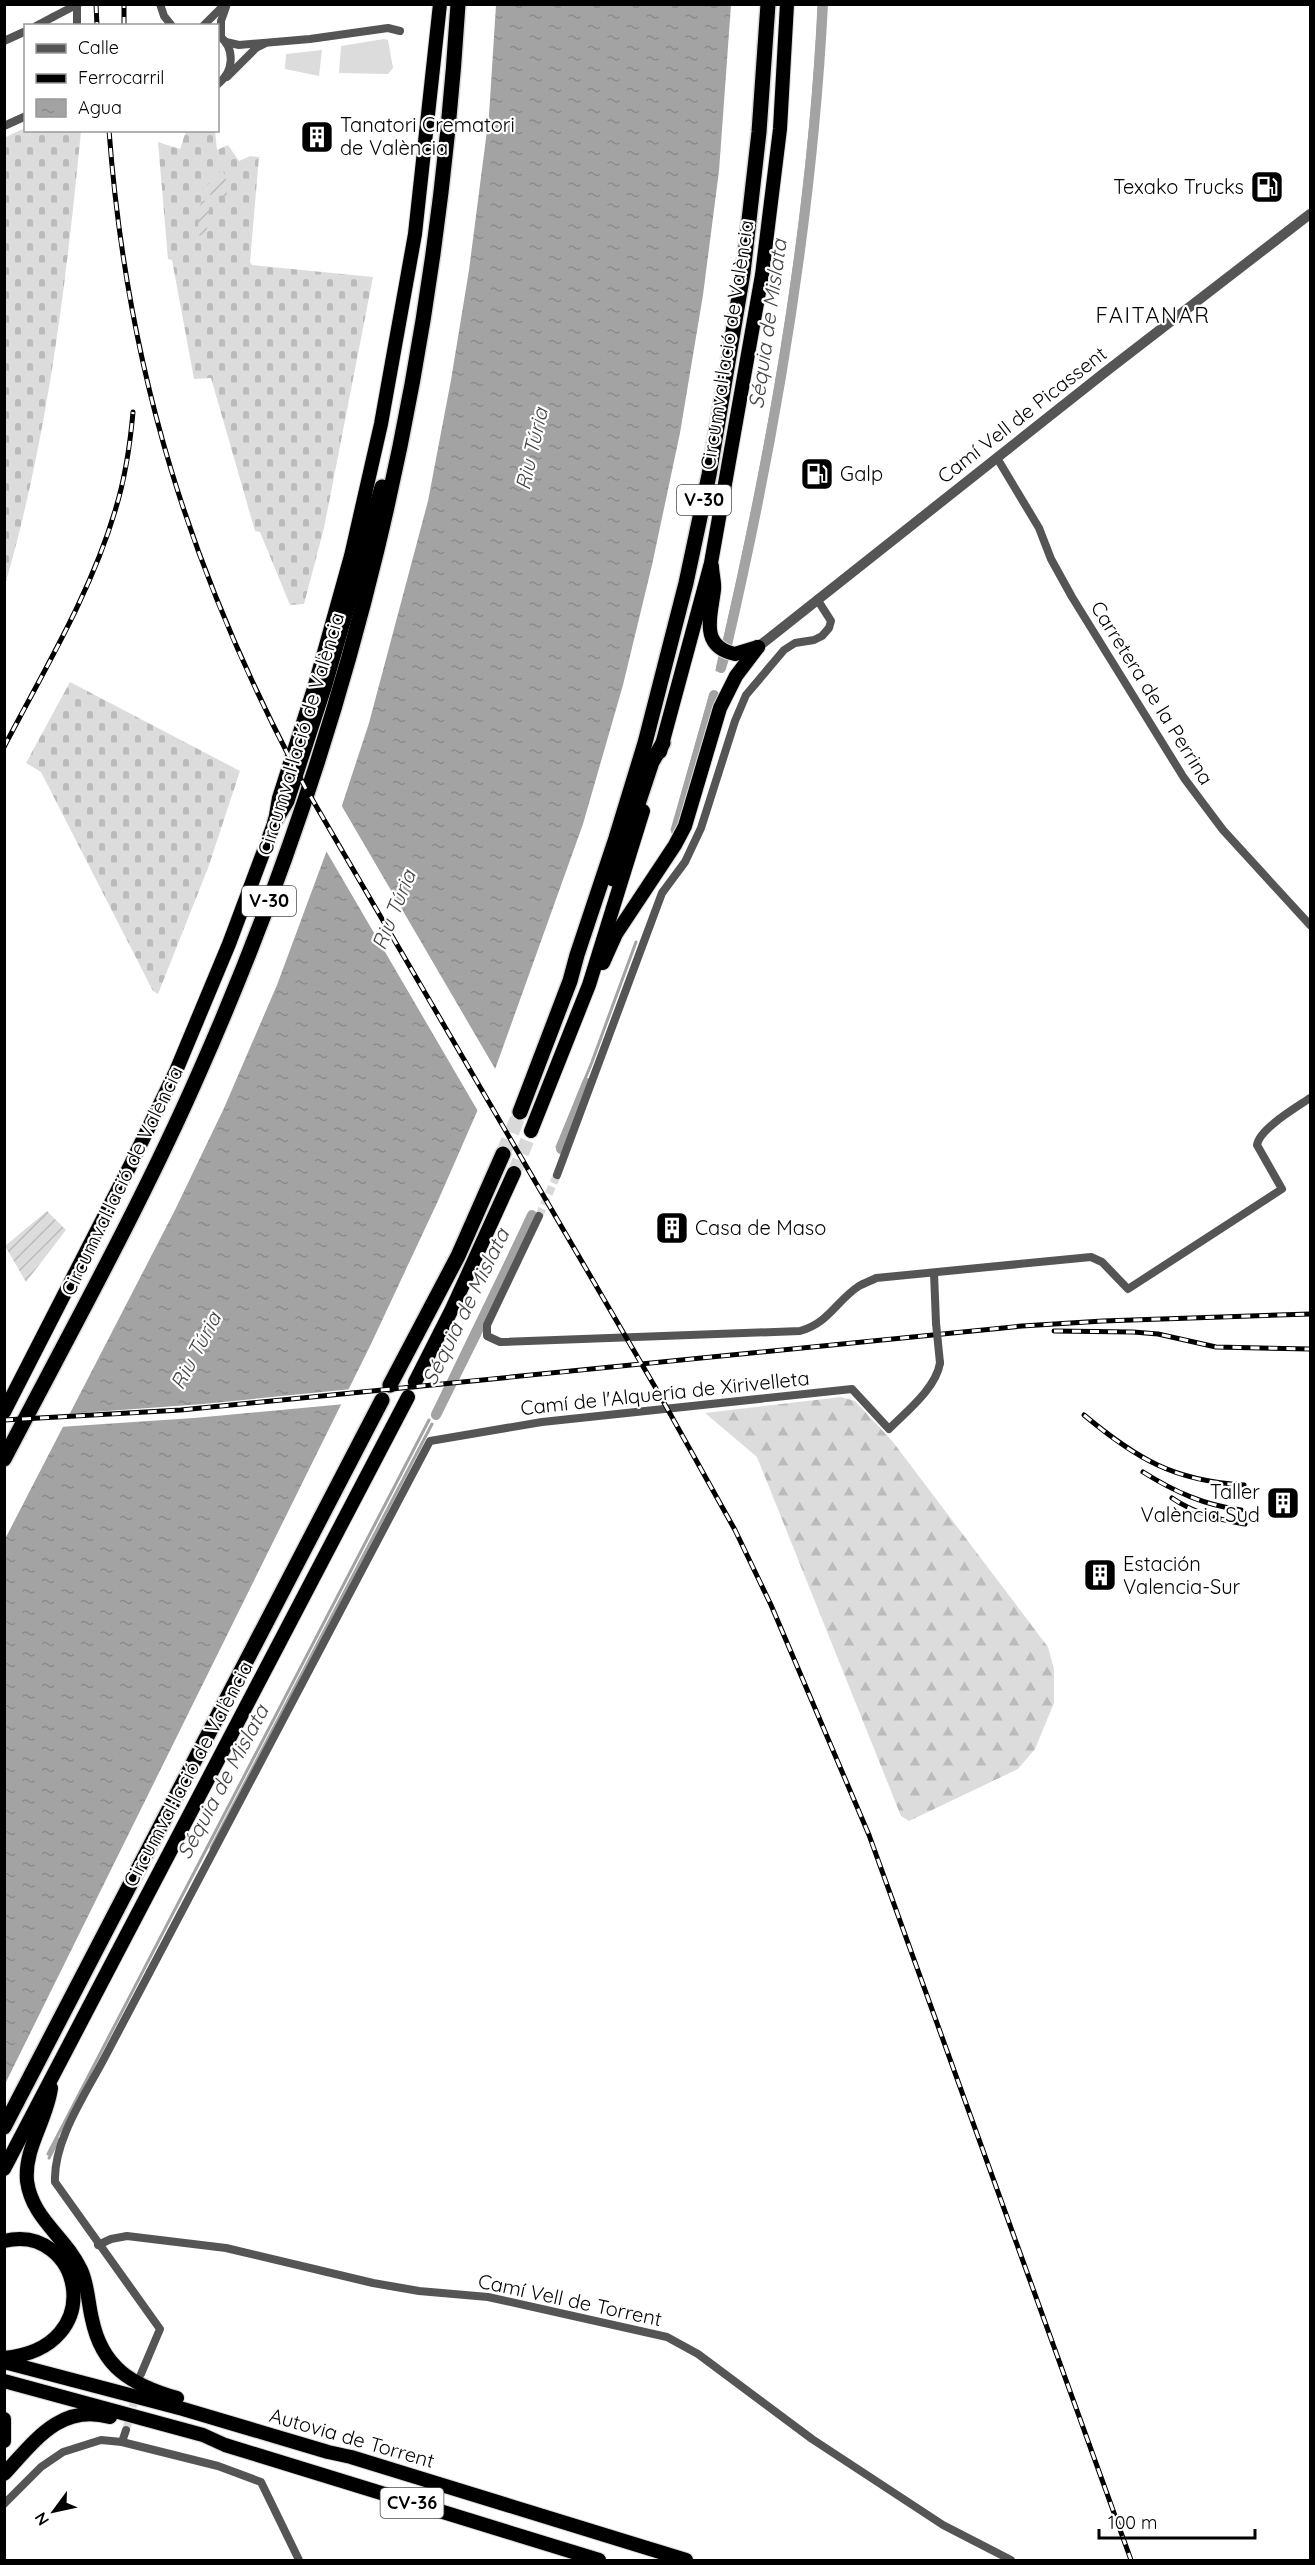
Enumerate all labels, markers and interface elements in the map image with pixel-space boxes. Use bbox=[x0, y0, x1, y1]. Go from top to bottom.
legend bbox=[24, 24, 219, 132]
text: Calle bbox=[78, 36, 119, 59]
text: Ferrocarril bbox=[78, 66, 165, 89]
text: Agua bbox=[78, 96, 122, 119]
place label: Tanatori Crematori de València bbox=[340, 112, 515, 160]
building icon: Tanatori Crematori de València bbox=[299, 119, 335, 155]
fuel station icon: Texako Trucks bbox=[1249, 169, 1285, 205]
place label: Texako Trucks bbox=[1113, 174, 1244, 199]
street label: Circumval·lació de València bbox=[694, 218, 759, 472]
water label: Séquia de Mislata bbox=[742, 236, 792, 410]
district label: FAITANAR bbox=[1096, 301, 1210, 329]
street label: Camí Vell de Picassent bbox=[932, 341, 1111, 488]
water label: Riu Túria bbox=[509, 404, 553, 492]
fuel station icon: Galp bbox=[799, 456, 835, 492]
place label: Galp bbox=[840, 461, 883, 486]
road number: V-30 bbox=[677, 485, 731, 515]
street label: Carretera de la Perrina bbox=[1086, 596, 1219, 789]
street label: Circumval·lació de València bbox=[252, 609, 349, 858]
water label: Riu Túria bbox=[365, 865, 421, 953]
road number: V-30 bbox=[242, 886, 296, 916]
street label: Circumval·lació de València bbox=[55, 1062, 188, 1300]
building icon: Casa de Maso bbox=[654, 1210, 690, 1246]
place label: Casa de Maso bbox=[695, 1215, 826, 1240]
water label: Séquia de Mislata bbox=[416, 1223, 515, 1389]
water label: Riu Túria bbox=[164, 1306, 227, 1394]
street label: Camí de l'Alqueria de Xirivelleta bbox=[519, 1365, 811, 1420]
place label: Taller València Sud bbox=[1141, 1479, 1260, 1527]
building icon: Taller València Sud bbox=[1265, 1485, 1301, 1521]
place label: Estación Valencia-Sur bbox=[1123, 1551, 1241, 1599]
building icon: Estación Valencia-Sur bbox=[1082, 1557, 1118, 1593]
street label: Circumval·lació de València bbox=[117, 1656, 258, 1891]
water label: Séquia de Mislata bbox=[171, 1699, 274, 1863]
street label: Camí Vell de Torrent bbox=[476, 2268, 664, 2331]
street label: Autovia de Torrent bbox=[267, 2402, 438, 2473]
north arrow bbox=[24, 2481, 84, 2541]
road number: CV-36 bbox=[380, 2488, 444, 2518]
scale bar bbox=[1099, 2502, 1255, 2540]
text: N bbox=[30, 2509, 53, 2530]
text: 100 m bbox=[1108, 2511, 1157, 2534]

